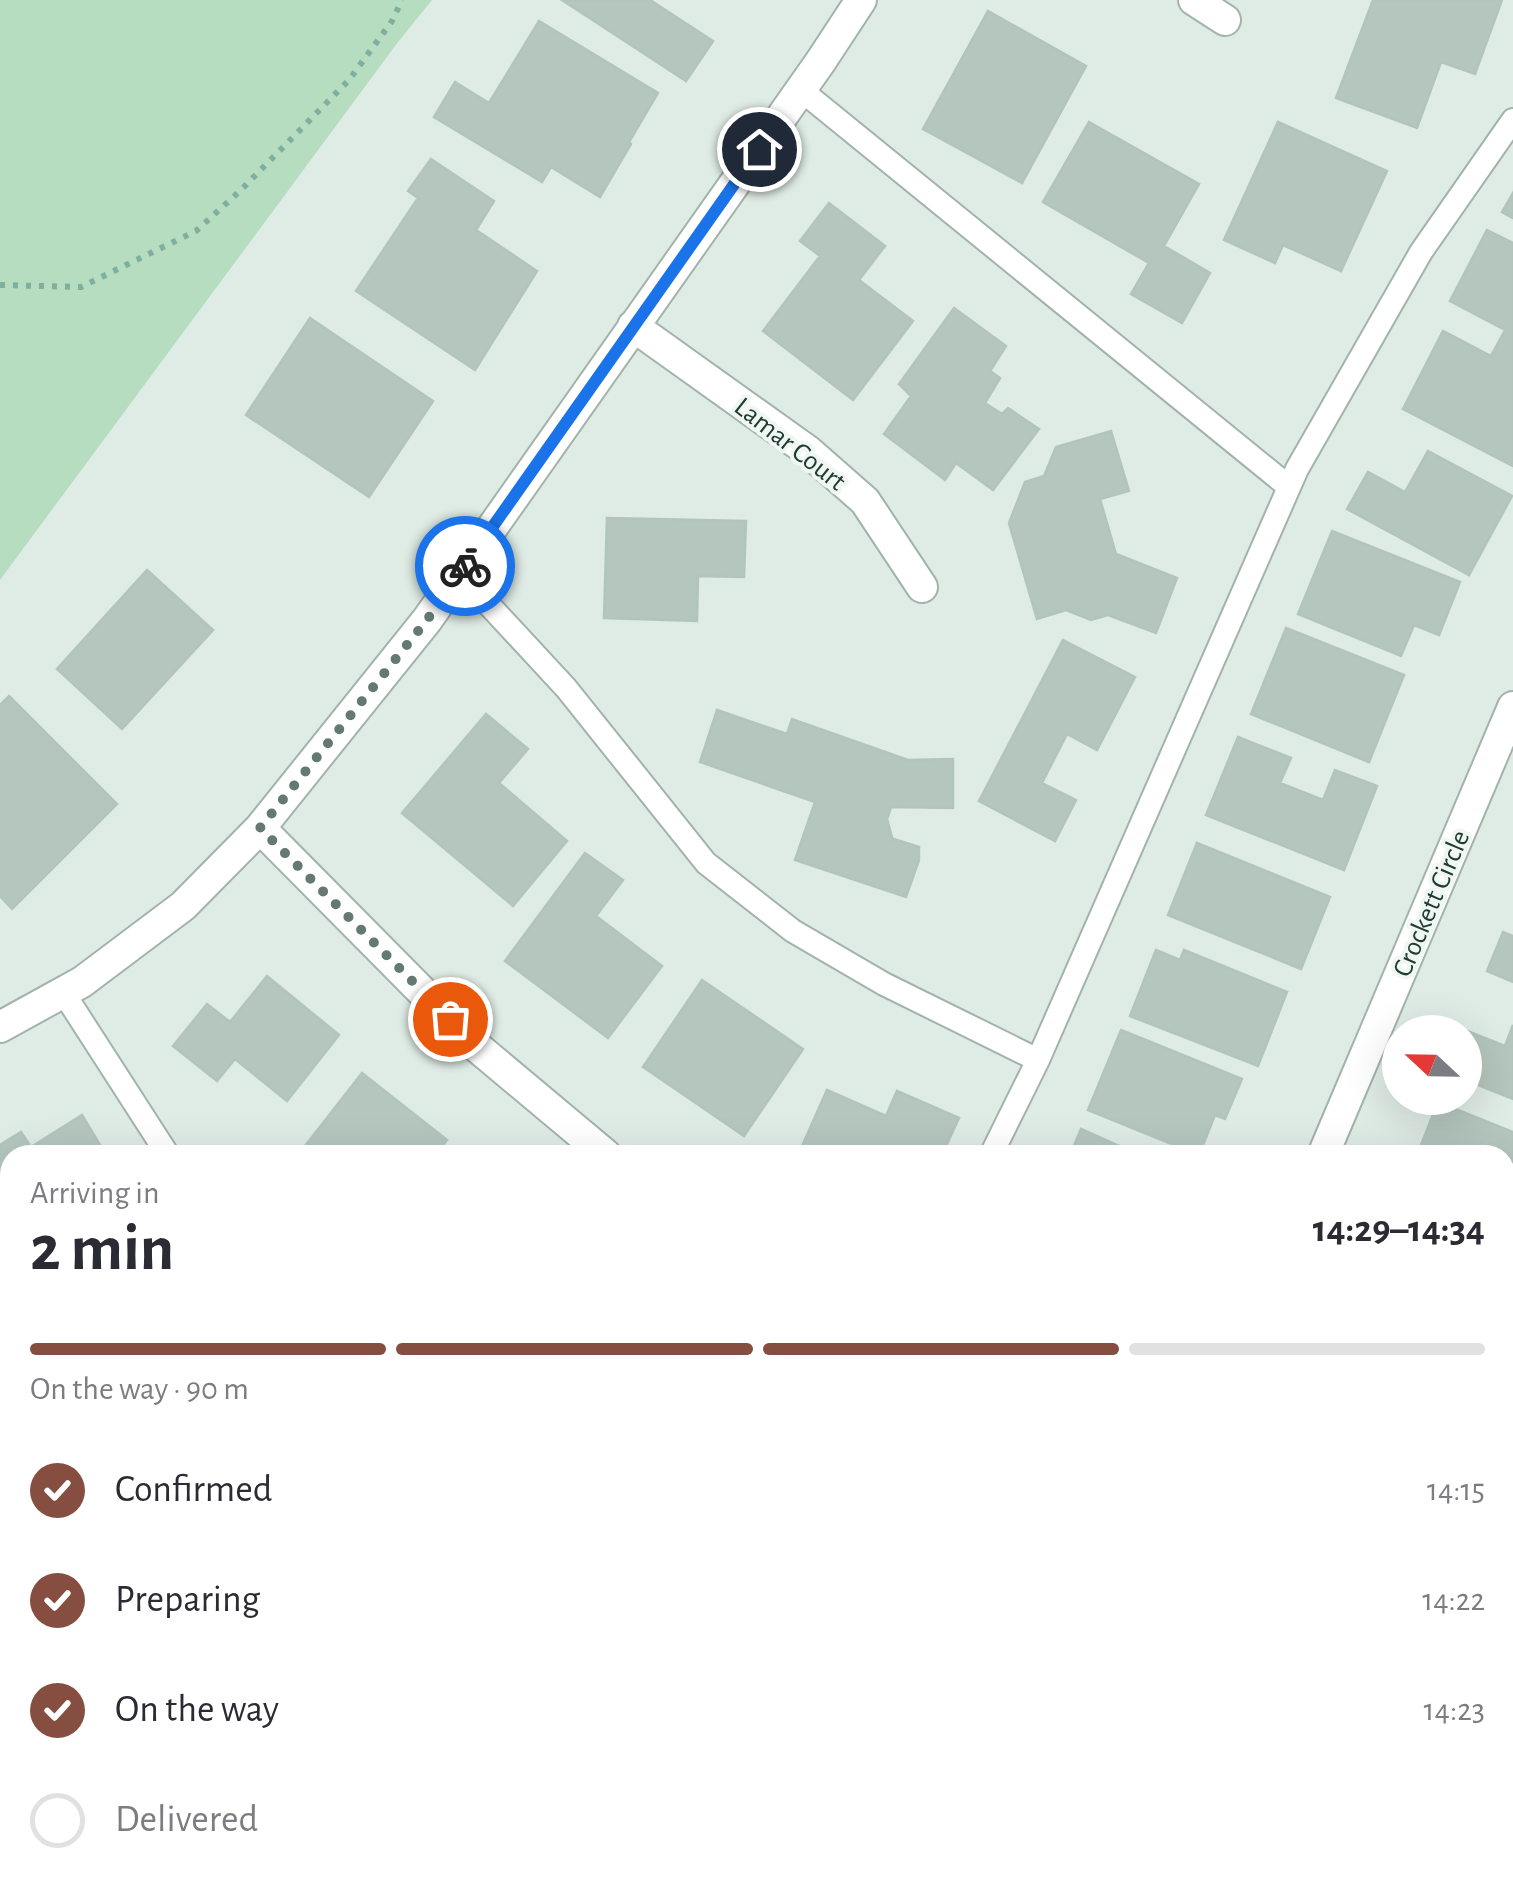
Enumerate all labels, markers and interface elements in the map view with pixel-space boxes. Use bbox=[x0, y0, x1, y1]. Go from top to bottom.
pin bbox=[717, 107, 802, 192]
icon: home bbox=[732, 122, 787, 177]
street label: Lamar Court bbox=[729, 393, 851, 497]
courier bbox=[415, 516, 515, 616]
icon: bike bbox=[438, 539, 493, 594]
street label: Crockett Circle bbox=[1388, 826, 1475, 981]
pin bbox=[408, 977, 493, 1062]
icon: bag bbox=[423, 992, 478, 1047]
north arrow bbox=[1382, 1015, 1482, 1115]
map controls bbox=[1382, 1015, 1482, 1115]
text: Arriving in bbox=[30, 1177, 159, 1209]
text: 14:29–14:34 bbox=[1313, 1211, 1485, 1249]
text: 2 min bbox=[30, 1217, 174, 1282]
text: On the way · 90 m bbox=[30, 1373, 249, 1405]
icon: check bbox=[30, 1463, 85, 1518]
text: Confirmed bbox=[115, 1471, 272, 1509]
text: 14:15 bbox=[1427, 1474, 1485, 1506]
icon: check bbox=[30, 1573, 85, 1628]
text: Preparing bbox=[115, 1581, 260, 1619]
text: 14:22 bbox=[1422, 1584, 1485, 1616]
icon: check bbox=[30, 1683, 85, 1738]
text: On the way bbox=[115, 1691, 279, 1729]
text: 14:23 bbox=[1424, 1694, 1485, 1726]
text: Delivered bbox=[115, 1801, 258, 1839]

